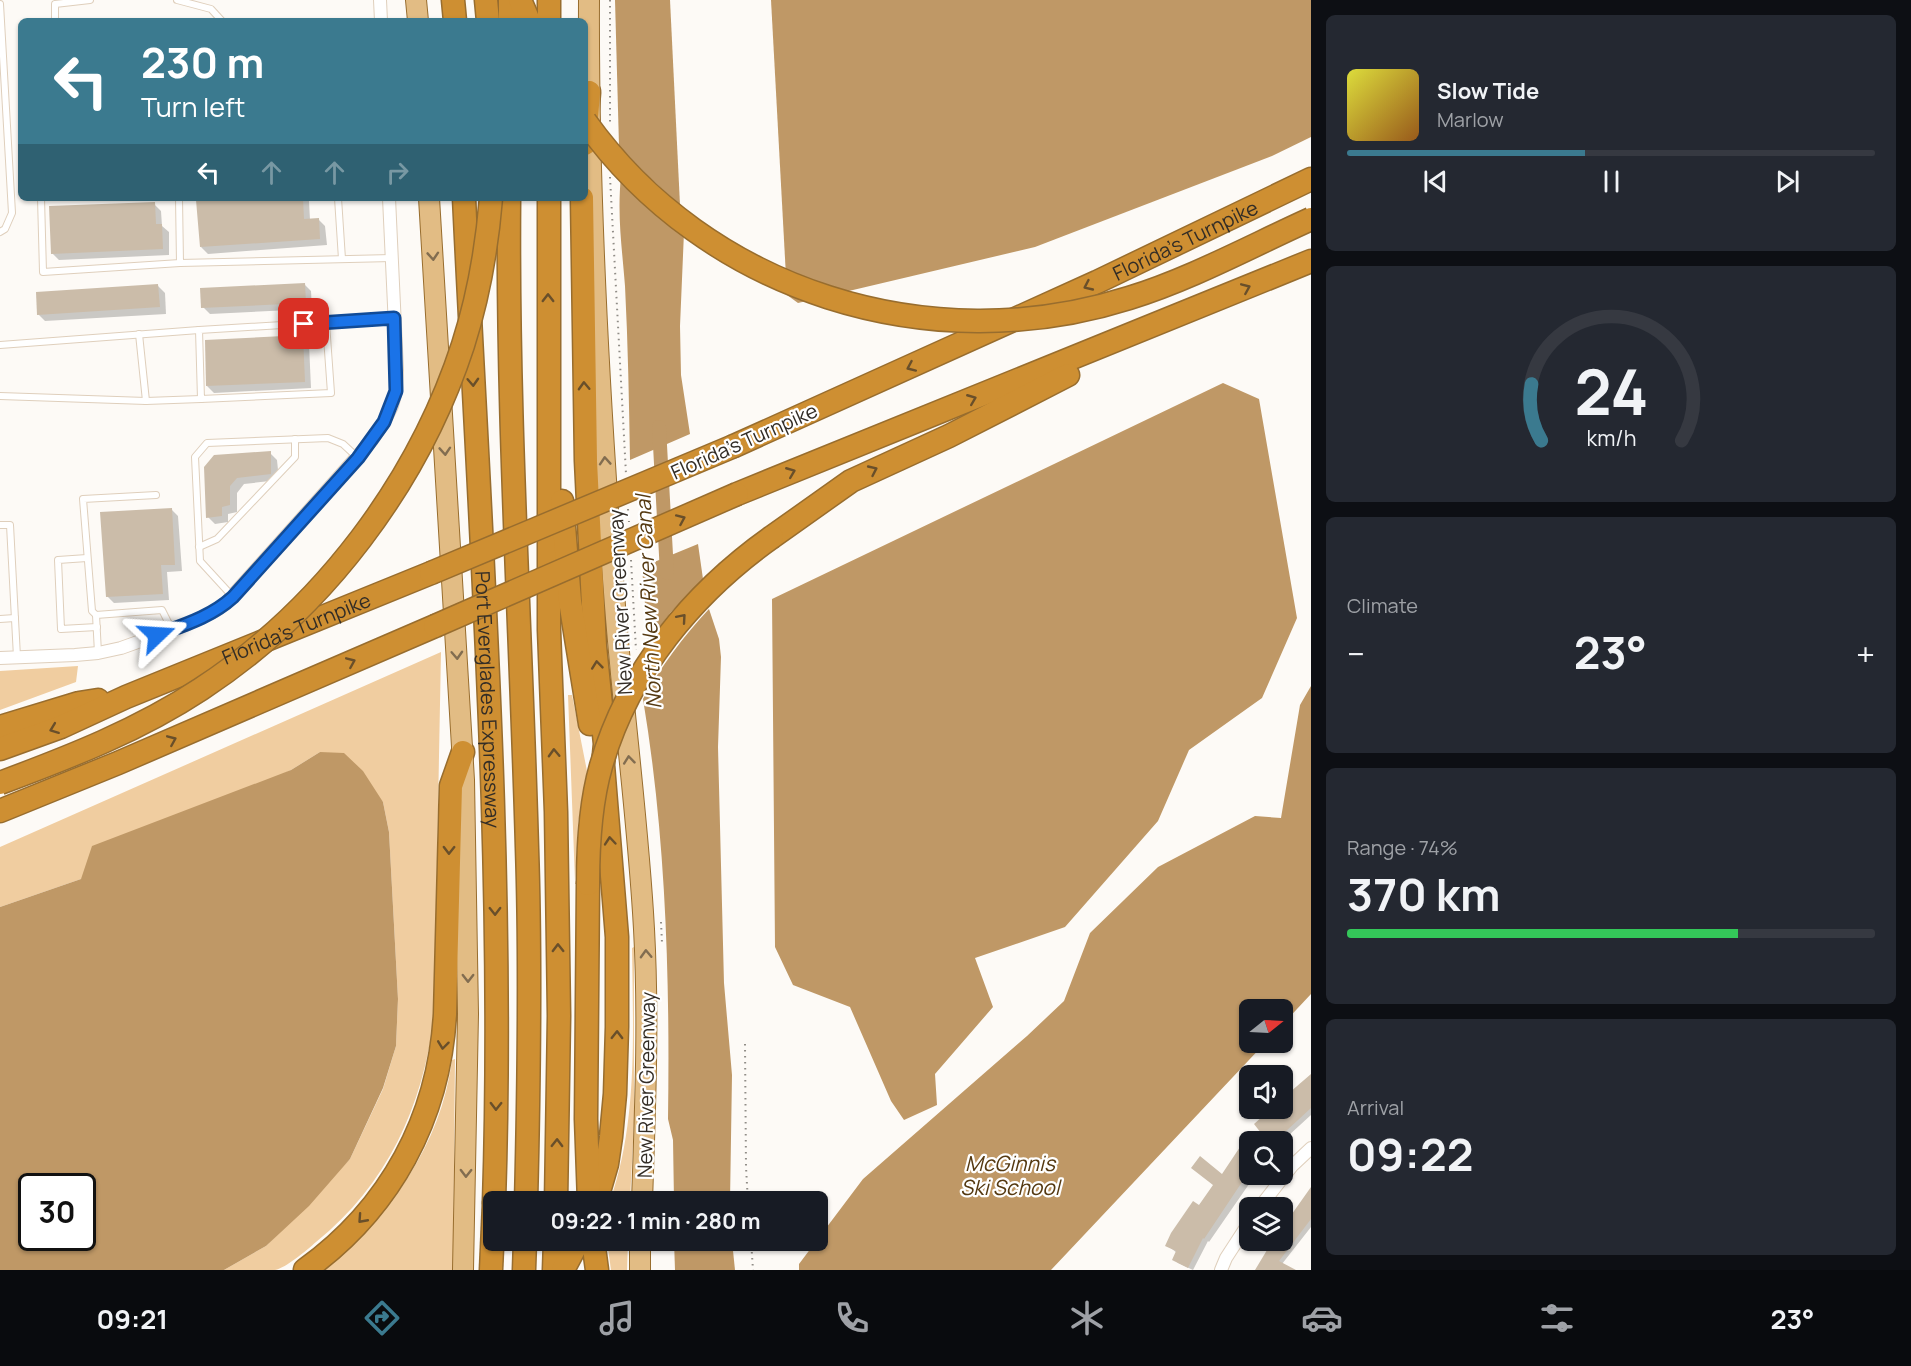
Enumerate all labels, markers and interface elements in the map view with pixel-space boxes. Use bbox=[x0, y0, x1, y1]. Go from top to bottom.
text: 230 m bbox=[141, 33, 264, 91]
icon: left bbox=[42, 42, 120, 120]
text: Slow Tide bbox=[1437, 76, 1539, 106]
text: Turn left bbox=[141, 88, 245, 125]
text: Marlow bbox=[1437, 106, 1504, 133]
icon: left bbox=[192, 156, 225, 189]
icon: ahead bbox=[255, 156, 288, 189]
icon: ahead bbox=[318, 156, 351, 189]
icon: right bbox=[381, 156, 414, 189]
icon: previous bbox=[1419, 165, 1452, 198]
icon: pause bbox=[1595, 165, 1628, 198]
icon: next bbox=[1771, 165, 1804, 198]
street label: Florida's Turnpike bbox=[1108, 193, 1262, 286]
one-way arrow bbox=[426, 252, 439, 261]
one-way arrow bbox=[1084, 279, 1095, 291]
one-way arrow bbox=[1240, 283, 1251, 295]
one-way arrow bbox=[542, 294, 554, 303]
pin bbox=[278, 298, 329, 349]
icon: arrive bbox=[287, 307, 320, 340]
text: 24 bbox=[1574, 348, 1648, 434]
one-way arrow bbox=[906, 360, 917, 372]
one-way arrow bbox=[466, 378, 479, 387]
one-way arrow bbox=[578, 382, 590, 391]
one-way arrow bbox=[966, 394, 977, 407]
street label: Florida's Turnpike bbox=[666, 397, 822, 485]
text: km/h bbox=[1586, 423, 1636, 452]
one-way arrow bbox=[438, 446, 451, 456]
one-way arrow bbox=[599, 456, 612, 465]
one-way arrow bbox=[867, 466, 878, 478]
one-way arrow bbox=[785, 467, 796, 479]
water label: North New River Canal bbox=[628, 491, 668, 710]
street label: New River Greenway bbox=[602, 508, 638, 696]
one-way arrow bbox=[674, 514, 685, 526]
street label: Port Everglades Expressway bbox=[470, 570, 507, 829]
street label: Florida's Turnpike bbox=[218, 586, 374, 670]
text: Climate bbox=[1347, 592, 1418, 619]
position arrow bbox=[125, 603, 189, 667]
one-way arrow bbox=[675, 614, 686, 625]
text: 23° bbox=[1574, 621, 1647, 683]
text: − bbox=[1347, 631, 1365, 676]
text: + bbox=[1856, 631, 1875, 676]
one-way arrow bbox=[451, 651, 464, 660]
one-way arrow bbox=[345, 657, 356, 669]
one-way arrow bbox=[591, 660, 604, 669]
one-way arrow bbox=[49, 722, 60, 734]
one-way arrow bbox=[166, 735, 177, 747]
one-way arrow bbox=[547, 749, 560, 758]
one-way arrow bbox=[623, 755, 636, 764]
text: Range · 74% bbox=[1347, 834, 1458, 861]
one-way arrow bbox=[603, 836, 616, 845]
one-way arrow bbox=[443, 846, 455, 855]
text: 370 km bbox=[1347, 863, 1500, 925]
one-way arrow bbox=[488, 906, 501, 915]
one-way arrow bbox=[552, 944, 564, 953]
one-way arrow bbox=[639, 950, 652, 959]
one-way arrow bbox=[462, 974, 474, 983]
street label: New River Greenway bbox=[631, 991, 661, 1178]
north arrow bbox=[1239, 999, 1293, 1053]
map controls bbox=[1239, 999, 1293, 1251]
one-way arrow bbox=[611, 1031, 623, 1040]
one-way arrow bbox=[437, 1040, 449, 1049]
button: sound bbox=[1239, 1065, 1293, 1119]
text: Arrival bbox=[1347, 1094, 1404, 1121]
one-way arrow bbox=[490, 1101, 502, 1110]
text: 09:22 bbox=[1347, 1123, 1474, 1185]
button: search bbox=[1239, 1131, 1293, 1185]
one-way arrow bbox=[551, 1139, 563, 1148]
water label: McGinnis Ski School bbox=[960, 1149, 1063, 1201]
one-way arrow bbox=[460, 1169, 472, 1178]
speed limit sign: 30 bbox=[18, 1173, 96, 1251]
button: layers bbox=[1239, 1197, 1293, 1251]
text: 09:22 · 1 min · 280 m bbox=[550, 1206, 761, 1236]
one-way arrow bbox=[358, 1212, 369, 1223]
icon: directions bbox=[361, 1297, 403, 1339]
icon: music bbox=[596, 1297, 638, 1339]
icon: phone bbox=[831, 1297, 873, 1339]
icon: climate bbox=[1066, 1297, 1108, 1339]
icon: car bbox=[1301, 1297, 1343, 1339]
icon: filters bbox=[1536, 1297, 1578, 1339]
text: 09:21 bbox=[96, 1300, 168, 1337]
text: 23° bbox=[1771, 1300, 1814, 1337]

